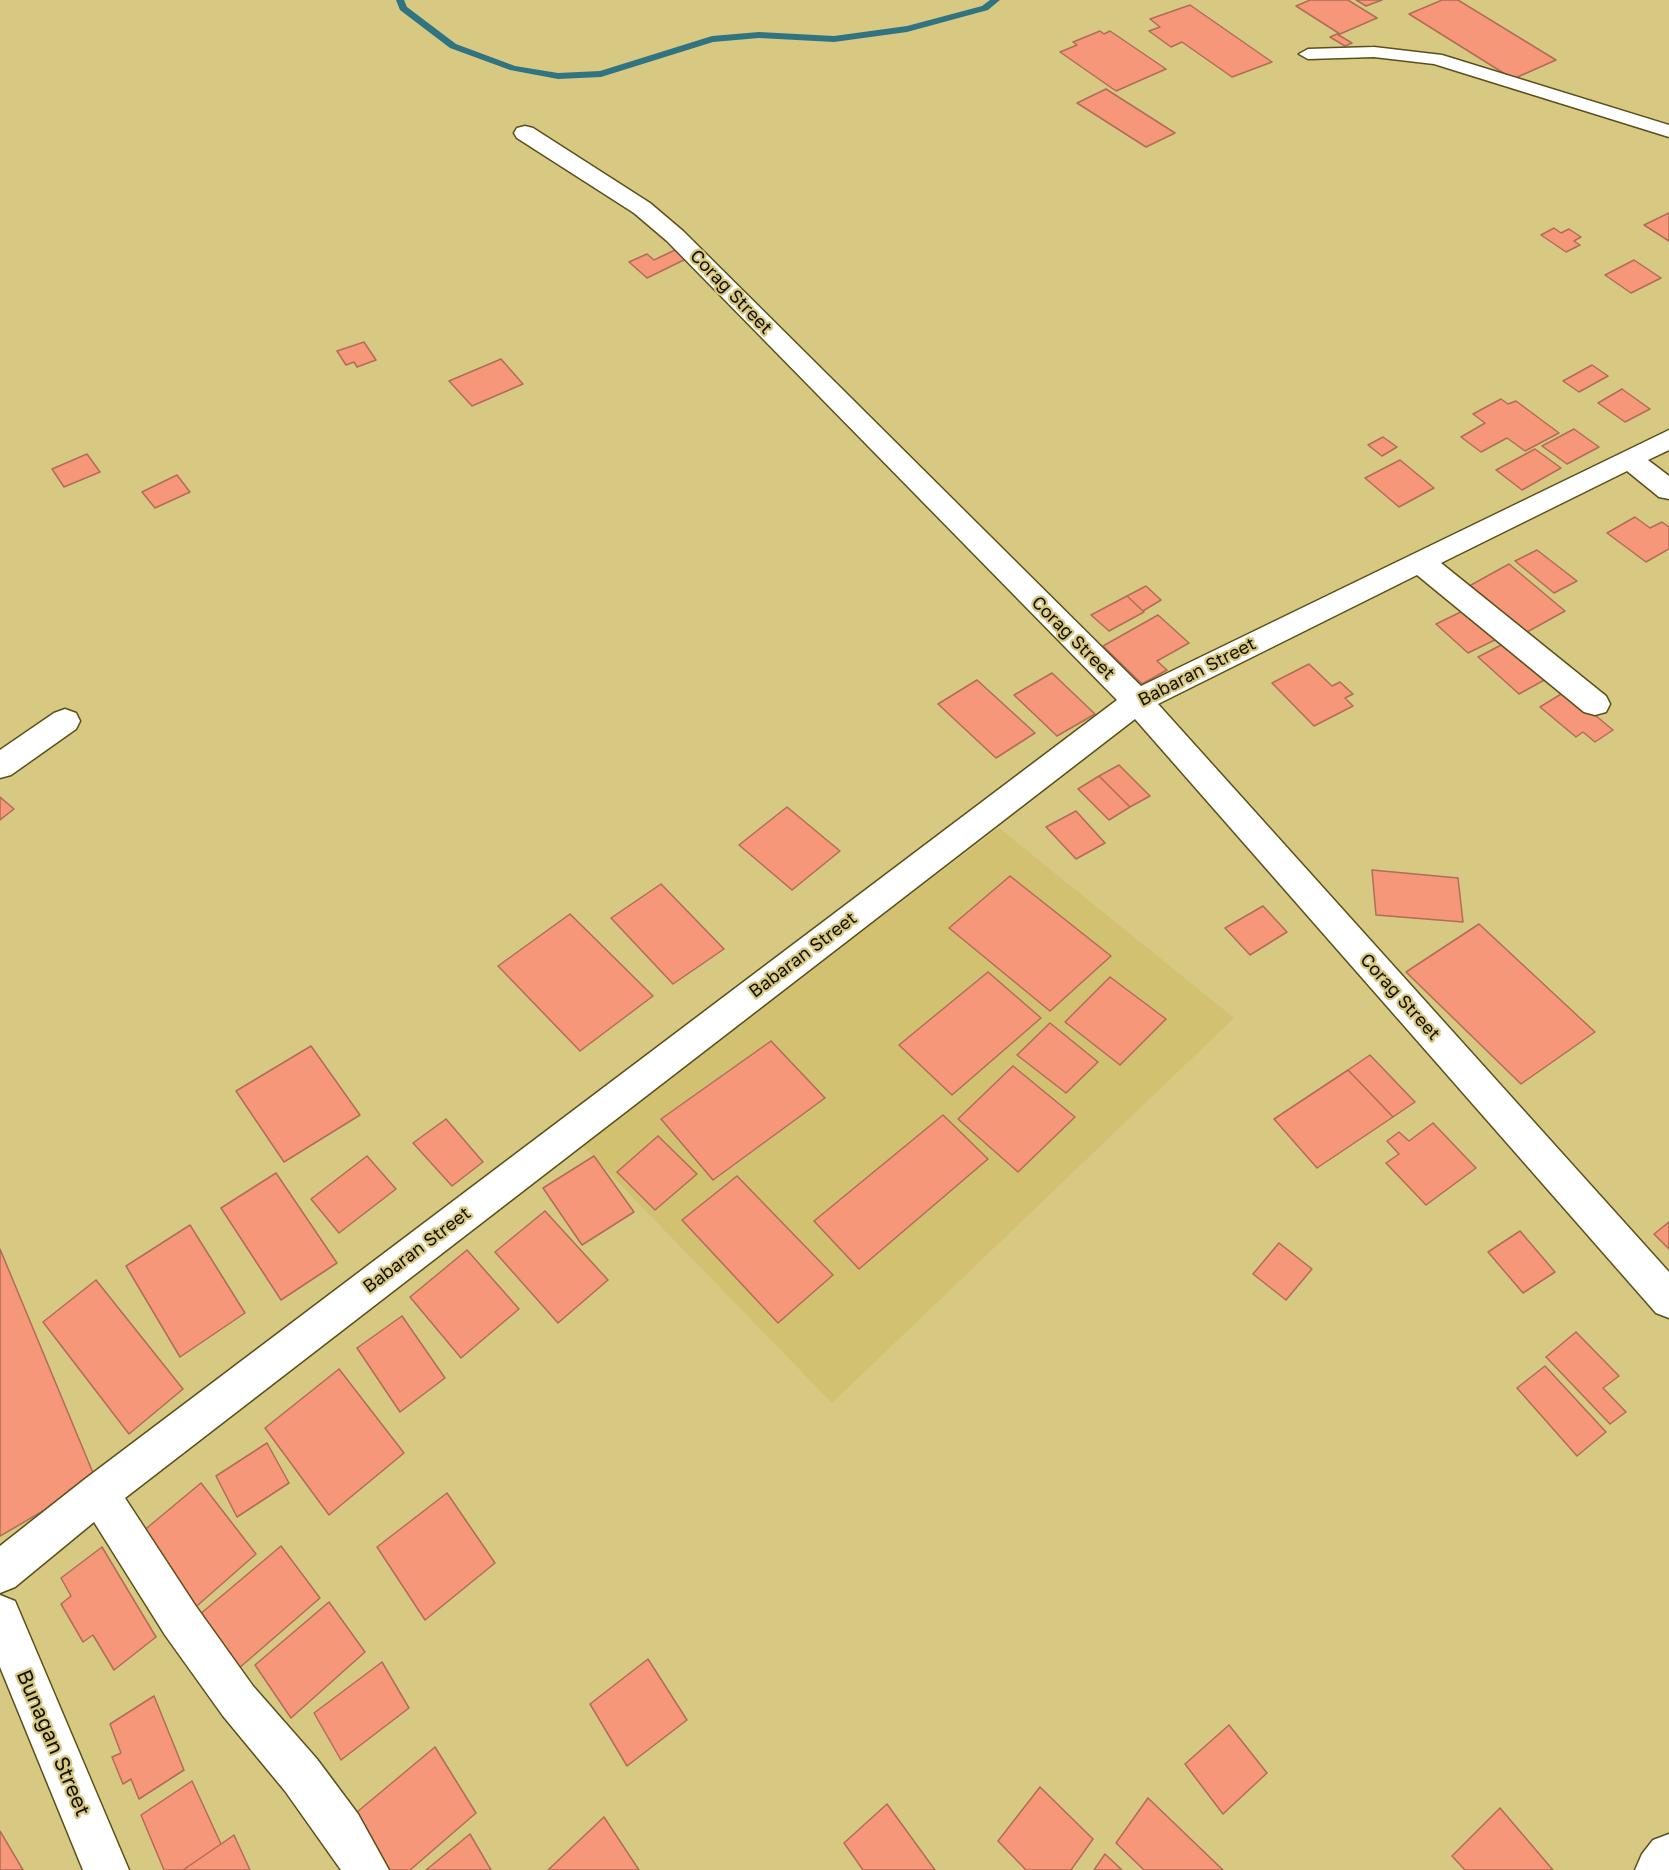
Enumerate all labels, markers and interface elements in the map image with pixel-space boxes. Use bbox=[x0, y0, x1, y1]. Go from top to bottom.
street label: Corag Street bbox=[685, 245, 777, 339]
street label: Corag Street bbox=[1027, 592, 1119, 684]
street label: Babaran Street bbox=[1134, 633, 1260, 711]
street label: Babaran Street bbox=[745, 907, 861, 1003]
street label: Corag Street bbox=[1356, 949, 1444, 1045]
street label: Babaran Street bbox=[359, 1202, 475, 1298]
street label: Bunagan Street bbox=[11, 1666, 95, 1820]

